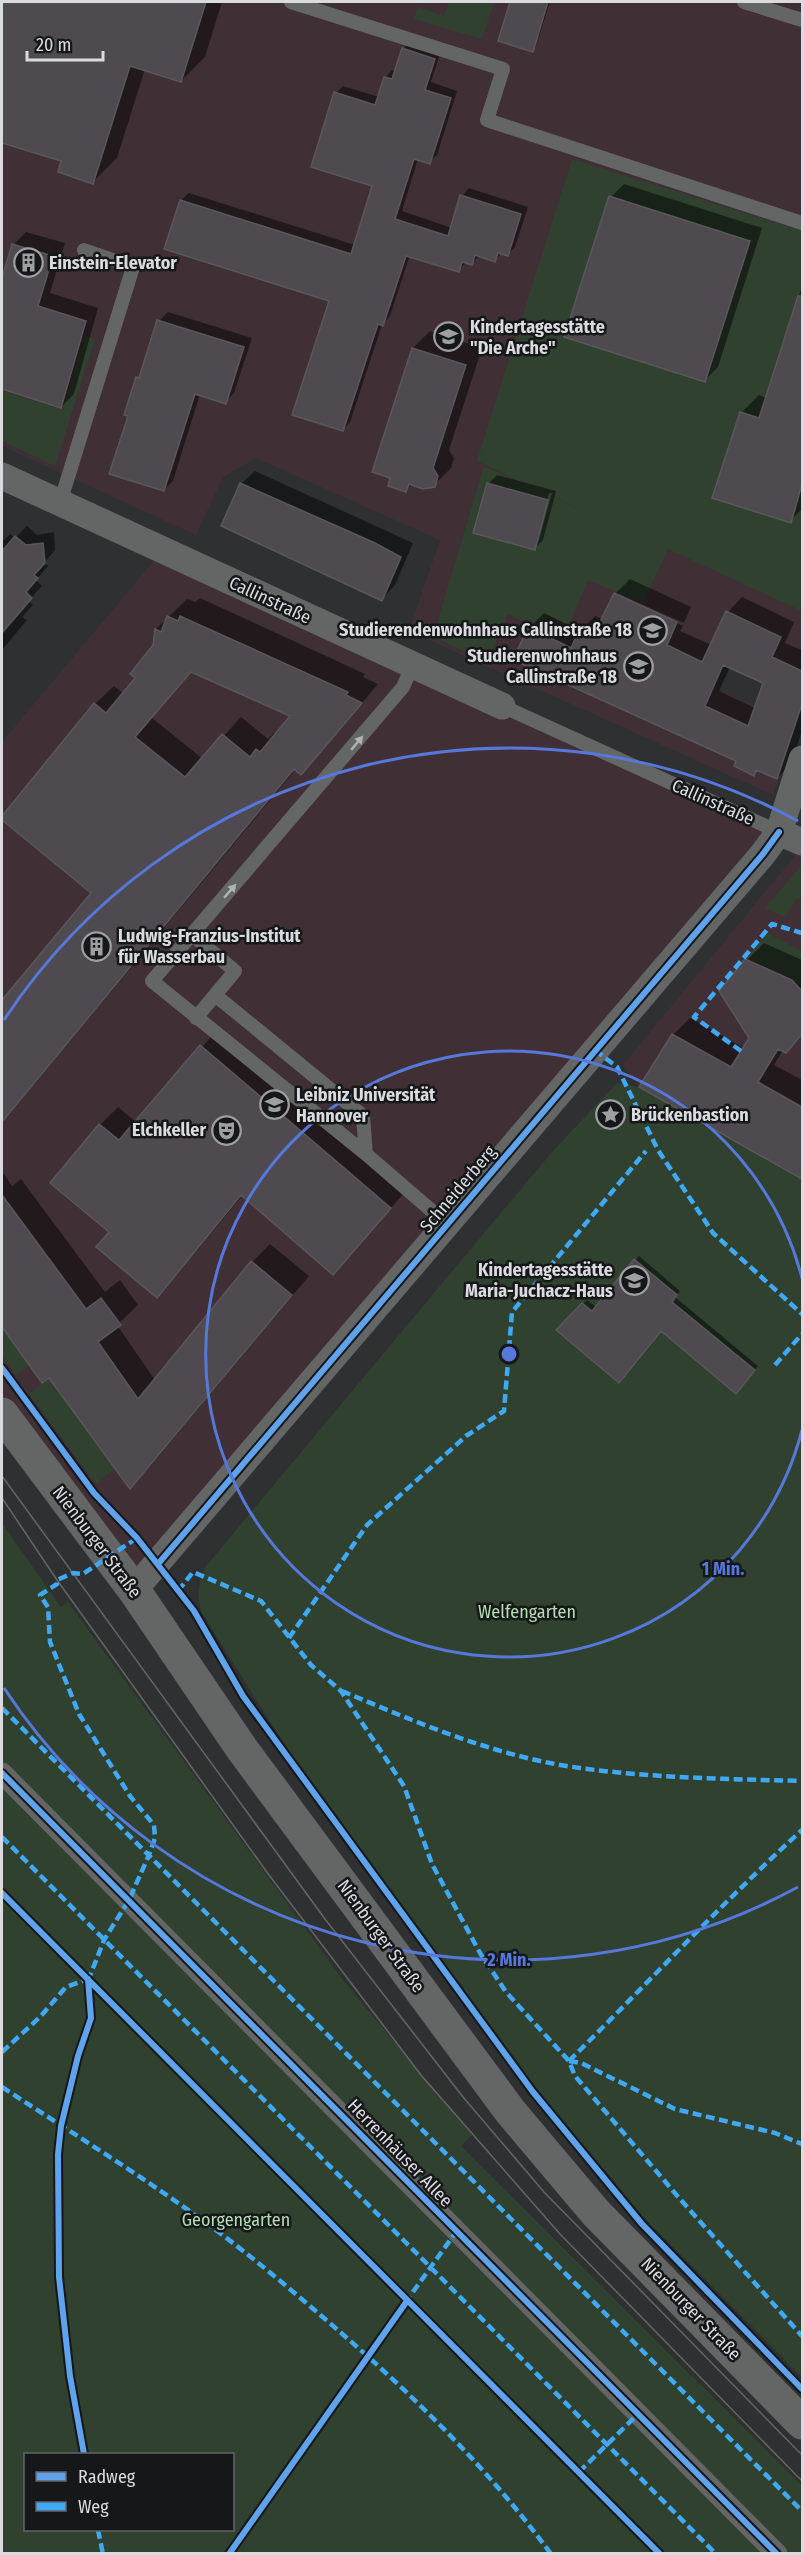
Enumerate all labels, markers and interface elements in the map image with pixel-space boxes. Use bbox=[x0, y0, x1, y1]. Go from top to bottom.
scale bar bbox=[27, 24, 104, 62]
text: 20 m bbox=[36, 34, 71, 56]
building icon: Einstein-Elevator bbox=[12, 247, 44, 279]
place label: Einstein-Elevator bbox=[49, 252, 177, 274]
place label: Kindertagesstätte "Die Arche" bbox=[470, 316, 605, 359]
school or university icon: Kindertagesstätte "Die Arche" bbox=[433, 321, 465, 353]
street label: Callinstraße bbox=[226, 571, 315, 629]
school or university icon: Studierendenwohnhaus Callinstraße 18 bbox=[637, 614, 669, 646]
place label: Studierendenwohnhaus Callinstraße 18 bbox=[339, 619, 632, 641]
place label: Studierenwohnhaus Callinstraße 18 bbox=[467, 645, 617, 688]
school or university icon: Studierenwohnhaus Callinstraße 18 bbox=[622, 650, 654, 682]
one-way arrow bbox=[350, 736, 363, 751]
street label: Callinstraße bbox=[668, 774, 758, 830]
one-way arrow bbox=[223, 884, 236, 899]
place label: Ludwig-Franzius-Institut für Wasserbau bbox=[118, 925, 301, 968]
building icon: Ludwig-Franzius-Institut für Wasserbau bbox=[81, 930, 113, 962]
place label: Leibniz Universität Hannover bbox=[296, 1084, 436, 1127]
school or university icon: Leibniz Universität Hannover bbox=[259, 1089, 291, 1121]
place icon: Brückenbastion bbox=[594, 1099, 626, 1131]
place label: Brückenbastion bbox=[631, 1104, 749, 1126]
theatre icon: Elchkeller bbox=[211, 1114, 243, 1146]
place label: Elchkeller bbox=[132, 1119, 206, 1141]
street label: Schneiderberg bbox=[415, 1141, 501, 1237]
place label: Kindertagesstätte Maria-Juchacz-Haus bbox=[465, 1259, 613, 1302]
school or university icon: Kindertagesstätte Maria-Juchacz-Haus bbox=[618, 1264, 650, 1296]
centre of rings bbox=[499, 1344, 519, 1364]
street label: Nienburger Straße bbox=[48, 1482, 146, 1602]
text: 1 Min. bbox=[702, 1558, 744, 1580]
park label: Welfengarten bbox=[478, 1601, 576, 1623]
street label: Nienburger Straße bbox=[333, 1875, 429, 1997]
text: 2 Min. bbox=[486, 1949, 531, 1971]
street label: Herrenhäuser Allee bbox=[343, 2094, 457, 2212]
park label: Georgengarten bbox=[182, 2209, 290, 2231]
street label: Nienburger Straße bbox=[636, 2253, 746, 2365]
legend bbox=[24, 2453, 234, 2531]
text: Radweg bbox=[78, 2466, 136, 2488]
text: Weg bbox=[78, 2496, 109, 2518]

